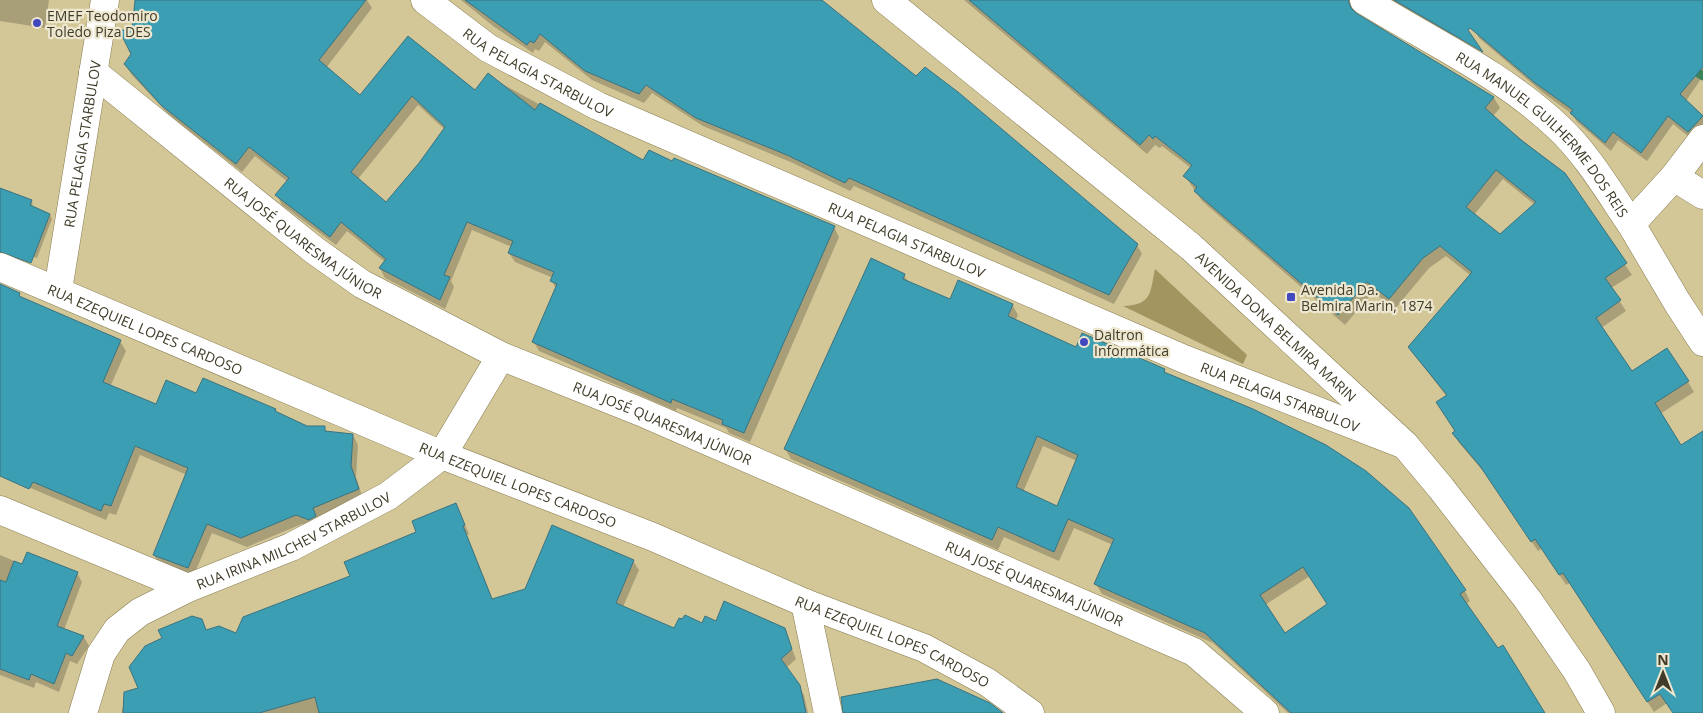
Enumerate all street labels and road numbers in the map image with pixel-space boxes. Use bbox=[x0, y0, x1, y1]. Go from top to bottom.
street label: RUA PELAGIA STARBULOV bbox=[459, 23, 617, 121]
street label: RUA MANUEL GUILHERME DOS REIS bbox=[1453, 47, 1633, 221]
street label: RUA PELAGIA STARBULOV bbox=[59, 58, 105, 229]
street label: RUA JOSÉ QUARESMA JÚNIOR bbox=[221, 172, 386, 303]
street label: RUA PELAGIA STARBULOV bbox=[826, 197, 989, 282]
street label: AVENIDA DONA BELMIRA MARIN bbox=[1192, 247, 1361, 405]
street label: RUA EZEQUIEL LOPES CARDOSO bbox=[45, 279, 246, 379]
street label: RUA PELAGIA STARBULOV bbox=[1198, 357, 1363, 436]
street label: RUA JOSÉ QUARESMA JÚNIOR bbox=[571, 376, 755, 469]
street label: RUA EZEQUIEL LOPES CARDOSO bbox=[417, 437, 620, 532]
street label: RUA IRINA MILCHEV STARBULOV bbox=[193, 487, 394, 593]
street label: RUA JOSÉ QUARESMA JÚNIOR bbox=[943, 536, 1127, 630]
street label: RUA EZEQUIEL LOPES CARDOSO bbox=[792, 590, 993, 691]

